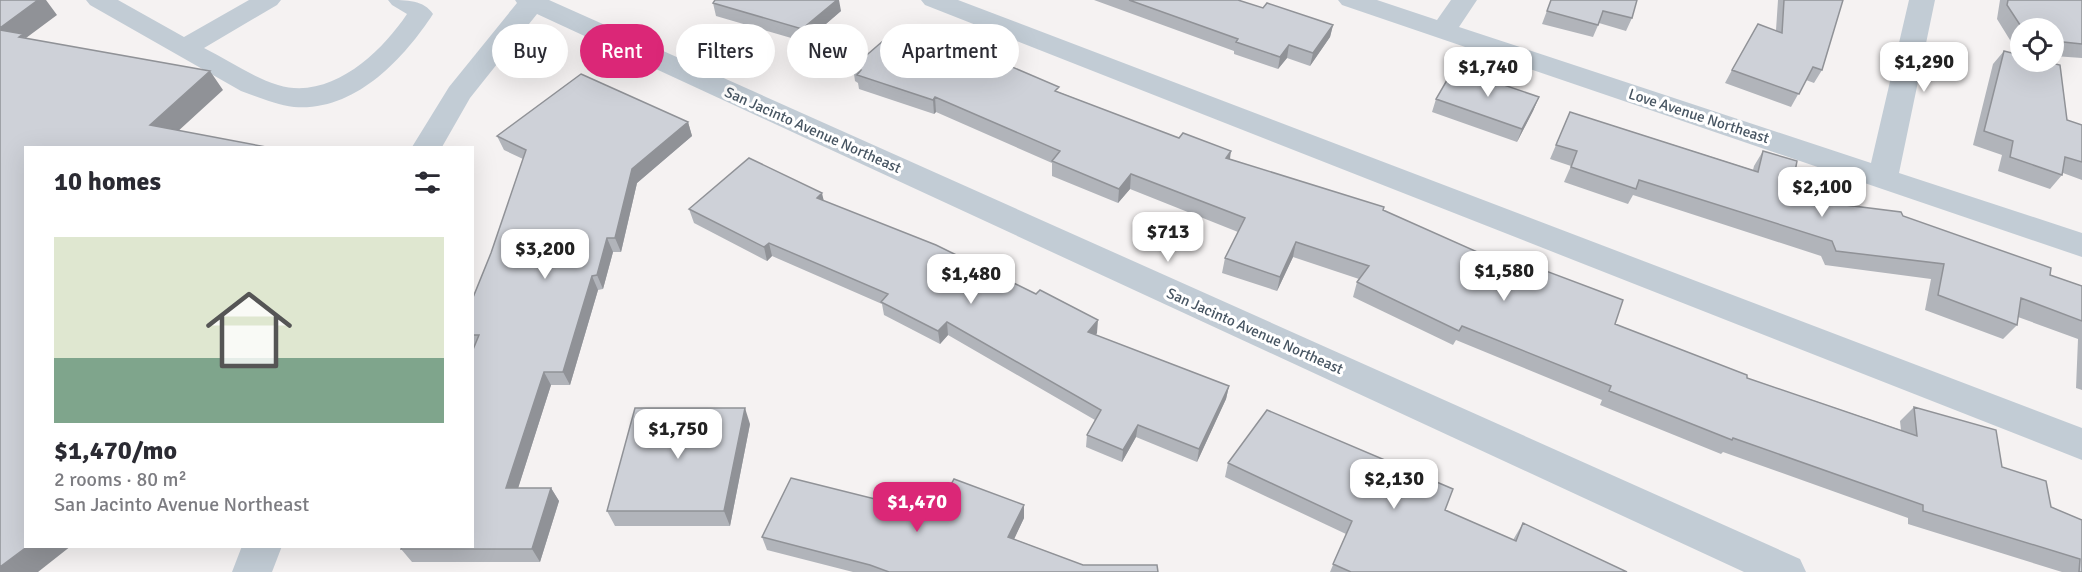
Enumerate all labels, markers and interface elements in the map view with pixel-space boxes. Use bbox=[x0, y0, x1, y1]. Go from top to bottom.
map controls bbox=[2010, 18, 2064, 72]
button: locate bbox=[2010, 18, 2064, 72]
chip: Buy bbox=[492, 24, 568, 78]
chip: Rent bbox=[580, 24, 664, 78]
chip: Filters bbox=[676, 24, 775, 78]
chip: New bbox=[787, 24, 868, 78]
chip: Apartment bbox=[880, 24, 1019, 78]
pin: $1,290 bbox=[1875, 42, 1973, 93]
pin: $1,740 bbox=[1439, 47, 1537, 98]
text: $1,290 bbox=[1894, 49, 1954, 74]
text: $1,740 bbox=[1458, 54, 1518, 79]
street label: San Jacinto Avenue Northeast bbox=[722, 83, 904, 177]
street label: Love Avenue Northeast bbox=[1626, 85, 1772, 147]
text: 10 homes bbox=[54, 166, 161, 198]
icon: filters bbox=[411, 166, 444, 199]
pin: $2,100 bbox=[1773, 167, 1871, 218]
text: $2,100 bbox=[1792, 174, 1852, 199]
pin: $713 bbox=[1132, 212, 1204, 263]
text: $713 bbox=[1146, 219, 1190, 244]
pin: $3,200 bbox=[496, 229, 594, 280]
text: $3,200 bbox=[515, 236, 575, 261]
pin: $1,580 bbox=[1455, 251, 1553, 302]
pin: $1,480 bbox=[922, 254, 1020, 305]
text: $1,580 bbox=[1474, 258, 1534, 283]
text: $1,480 bbox=[941, 261, 1001, 286]
icon: home bbox=[195, 276, 303, 384]
street label: San Jacinto Avenue Northeast bbox=[1164, 284, 1346, 378]
pin: $1,750 bbox=[629, 409, 727, 460]
text: $1,750 bbox=[648, 416, 708, 441]
text: $1,470/mo bbox=[54, 435, 177, 467]
pin: $2,130 bbox=[1345, 459, 1443, 510]
text: $2,130 bbox=[1364, 466, 1424, 491]
text: 2 rooms · 80 m² bbox=[54, 467, 187, 492]
pin: $1,470 bbox=[868, 482, 966, 533]
text: $1,470 bbox=[887, 489, 947, 514]
text: San Jacinto Avenue Northeast bbox=[54, 492, 309, 517]

